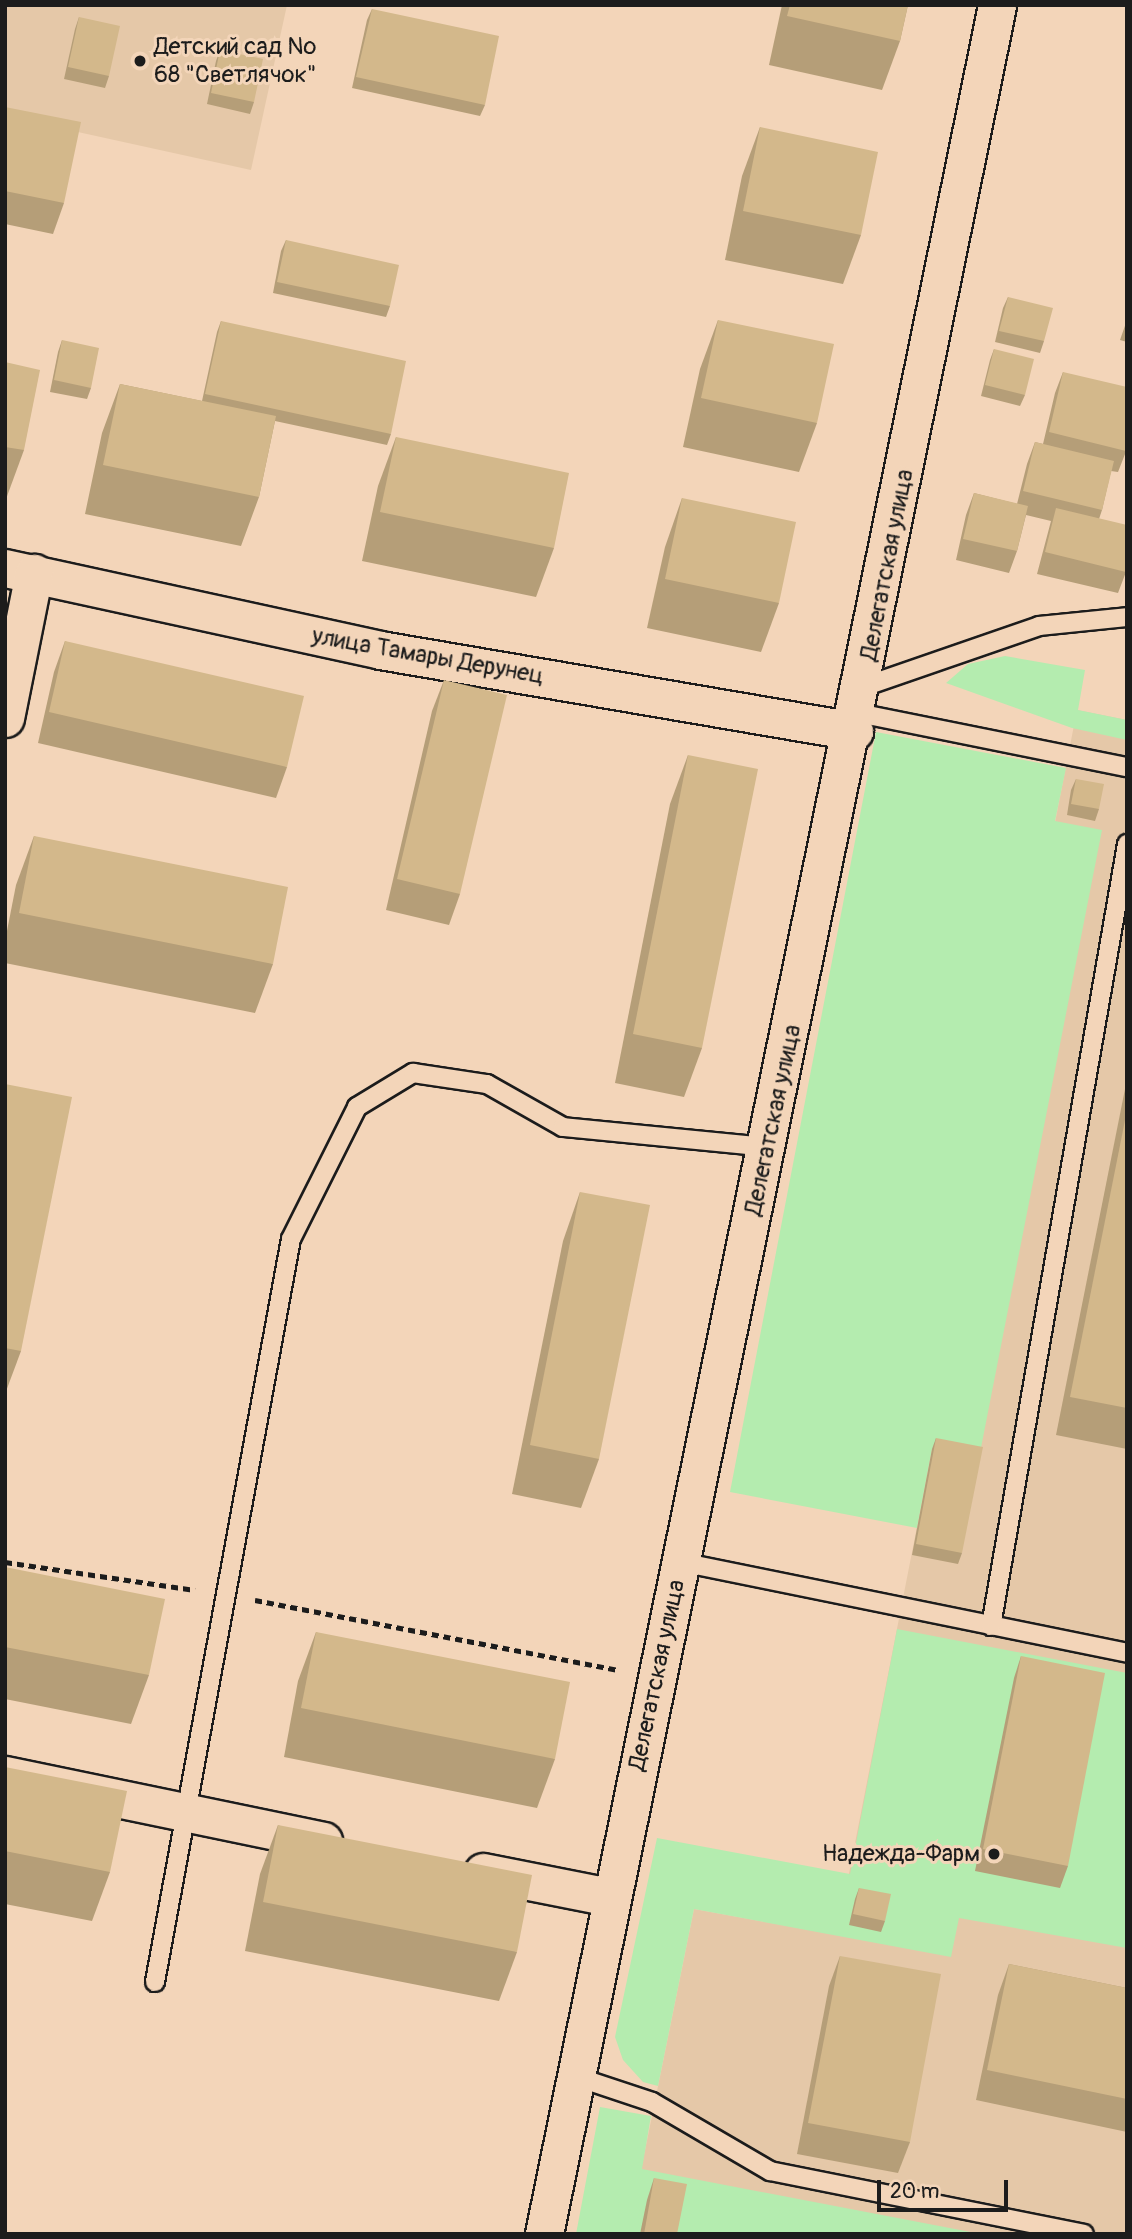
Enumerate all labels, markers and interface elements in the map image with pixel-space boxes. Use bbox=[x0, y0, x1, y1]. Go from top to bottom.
place label: Детский сад № 68 "Светлячок" bbox=[154, 33, 317, 89]
marker: Детский сад № 68 "Светлячок" bbox=[132, 53, 148, 69]
street label: Делегатская улица bbox=[854, 467, 920, 663]
street label: улица Тамары Дерунец bbox=[310, 621, 546, 691]
street label: Делегатская улица bbox=[739, 1022, 807, 1218]
street label: Делегатская улица bbox=[623, 1577, 691, 1773]
place label: Надежда-Фарм bbox=[822, 1840, 980, 1868]
marker: Надежда-Фарм bbox=[986, 1846, 1002, 1862]
scale bar bbox=[880, 2166, 1011, 2210]
text: 20 m bbox=[890, 2178, 939, 2205]

